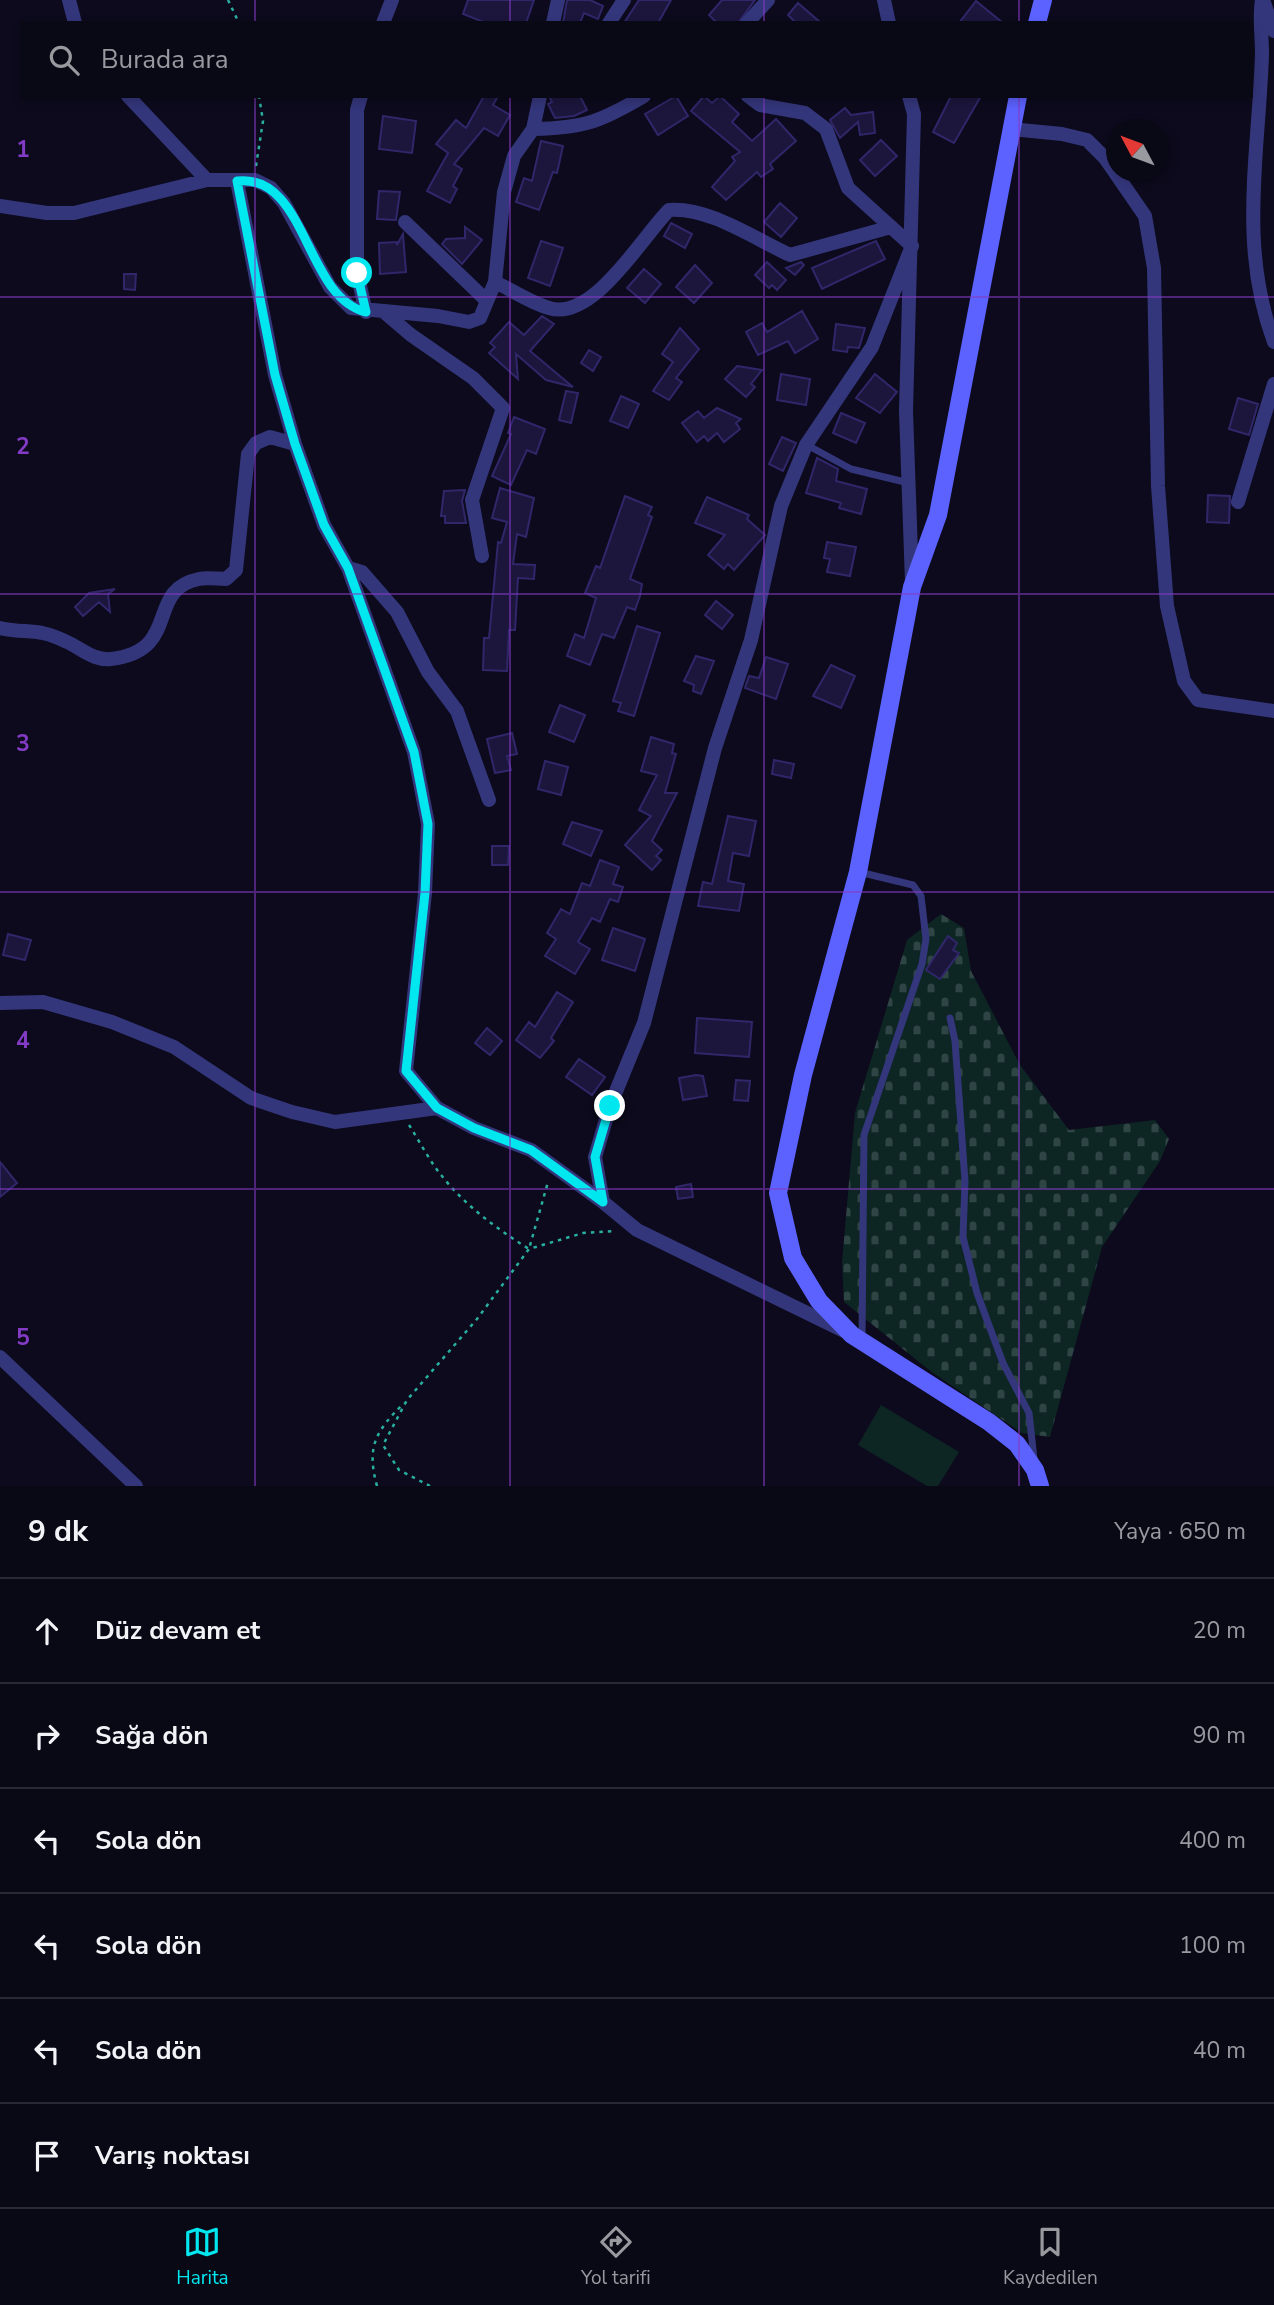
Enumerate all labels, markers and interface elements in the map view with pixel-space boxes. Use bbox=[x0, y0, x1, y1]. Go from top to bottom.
search box bbox=[21, 21, 1253, 98]
icon: search bbox=[45, 41, 83, 79]
text: Burada ara bbox=[101, 42, 228, 77]
north arrow bbox=[1106, 119, 1169, 182]
text: 1 bbox=[16, 134, 30, 165]
route start bbox=[341, 257, 372, 288]
text: 2 bbox=[16, 431, 30, 462]
text: 3 bbox=[16, 728, 30, 759]
text: 4 bbox=[16, 1025, 30, 1056]
route end bbox=[594, 1090, 625, 1121]
text: 5 bbox=[16, 1322, 30, 1353]
text: 9 dk bbox=[28, 1511, 88, 1552]
text: Yaya · 650 m bbox=[1114, 1516, 1246, 1547]
icon: ahead bbox=[28, 1612, 66, 1650]
text: Düz devam et bbox=[95, 1613, 260, 1648]
text: 20 m bbox=[1193, 1615, 1246, 1646]
icon: right bbox=[28, 1717, 66, 1755]
text: Sağa dön bbox=[95, 1718, 208, 1753]
text: 90 m bbox=[1193, 1720, 1246, 1751]
icon: left bbox=[28, 1822, 66, 1860]
text: Sola dön bbox=[95, 1823, 202, 1858]
text: 400 m bbox=[1179, 1825, 1246, 1856]
icon: left bbox=[28, 1927, 66, 1965]
text: Sola dön bbox=[95, 1928, 202, 1963]
text: 100 m bbox=[1179, 1930, 1246, 1961]
icon: left bbox=[28, 2032, 66, 2070]
text: Sola dön bbox=[95, 2033, 202, 2068]
text: 40 m bbox=[1193, 2035, 1246, 2066]
icon: arrive bbox=[28, 2137, 66, 2175]
text: Varış noktası bbox=[95, 2138, 250, 2173]
tab: Harita bbox=[176, 2223, 229, 2291]
tab: Yol tarifi bbox=[581, 2223, 651, 2291]
tab: Kaydedilen bbox=[1003, 2223, 1098, 2291]

